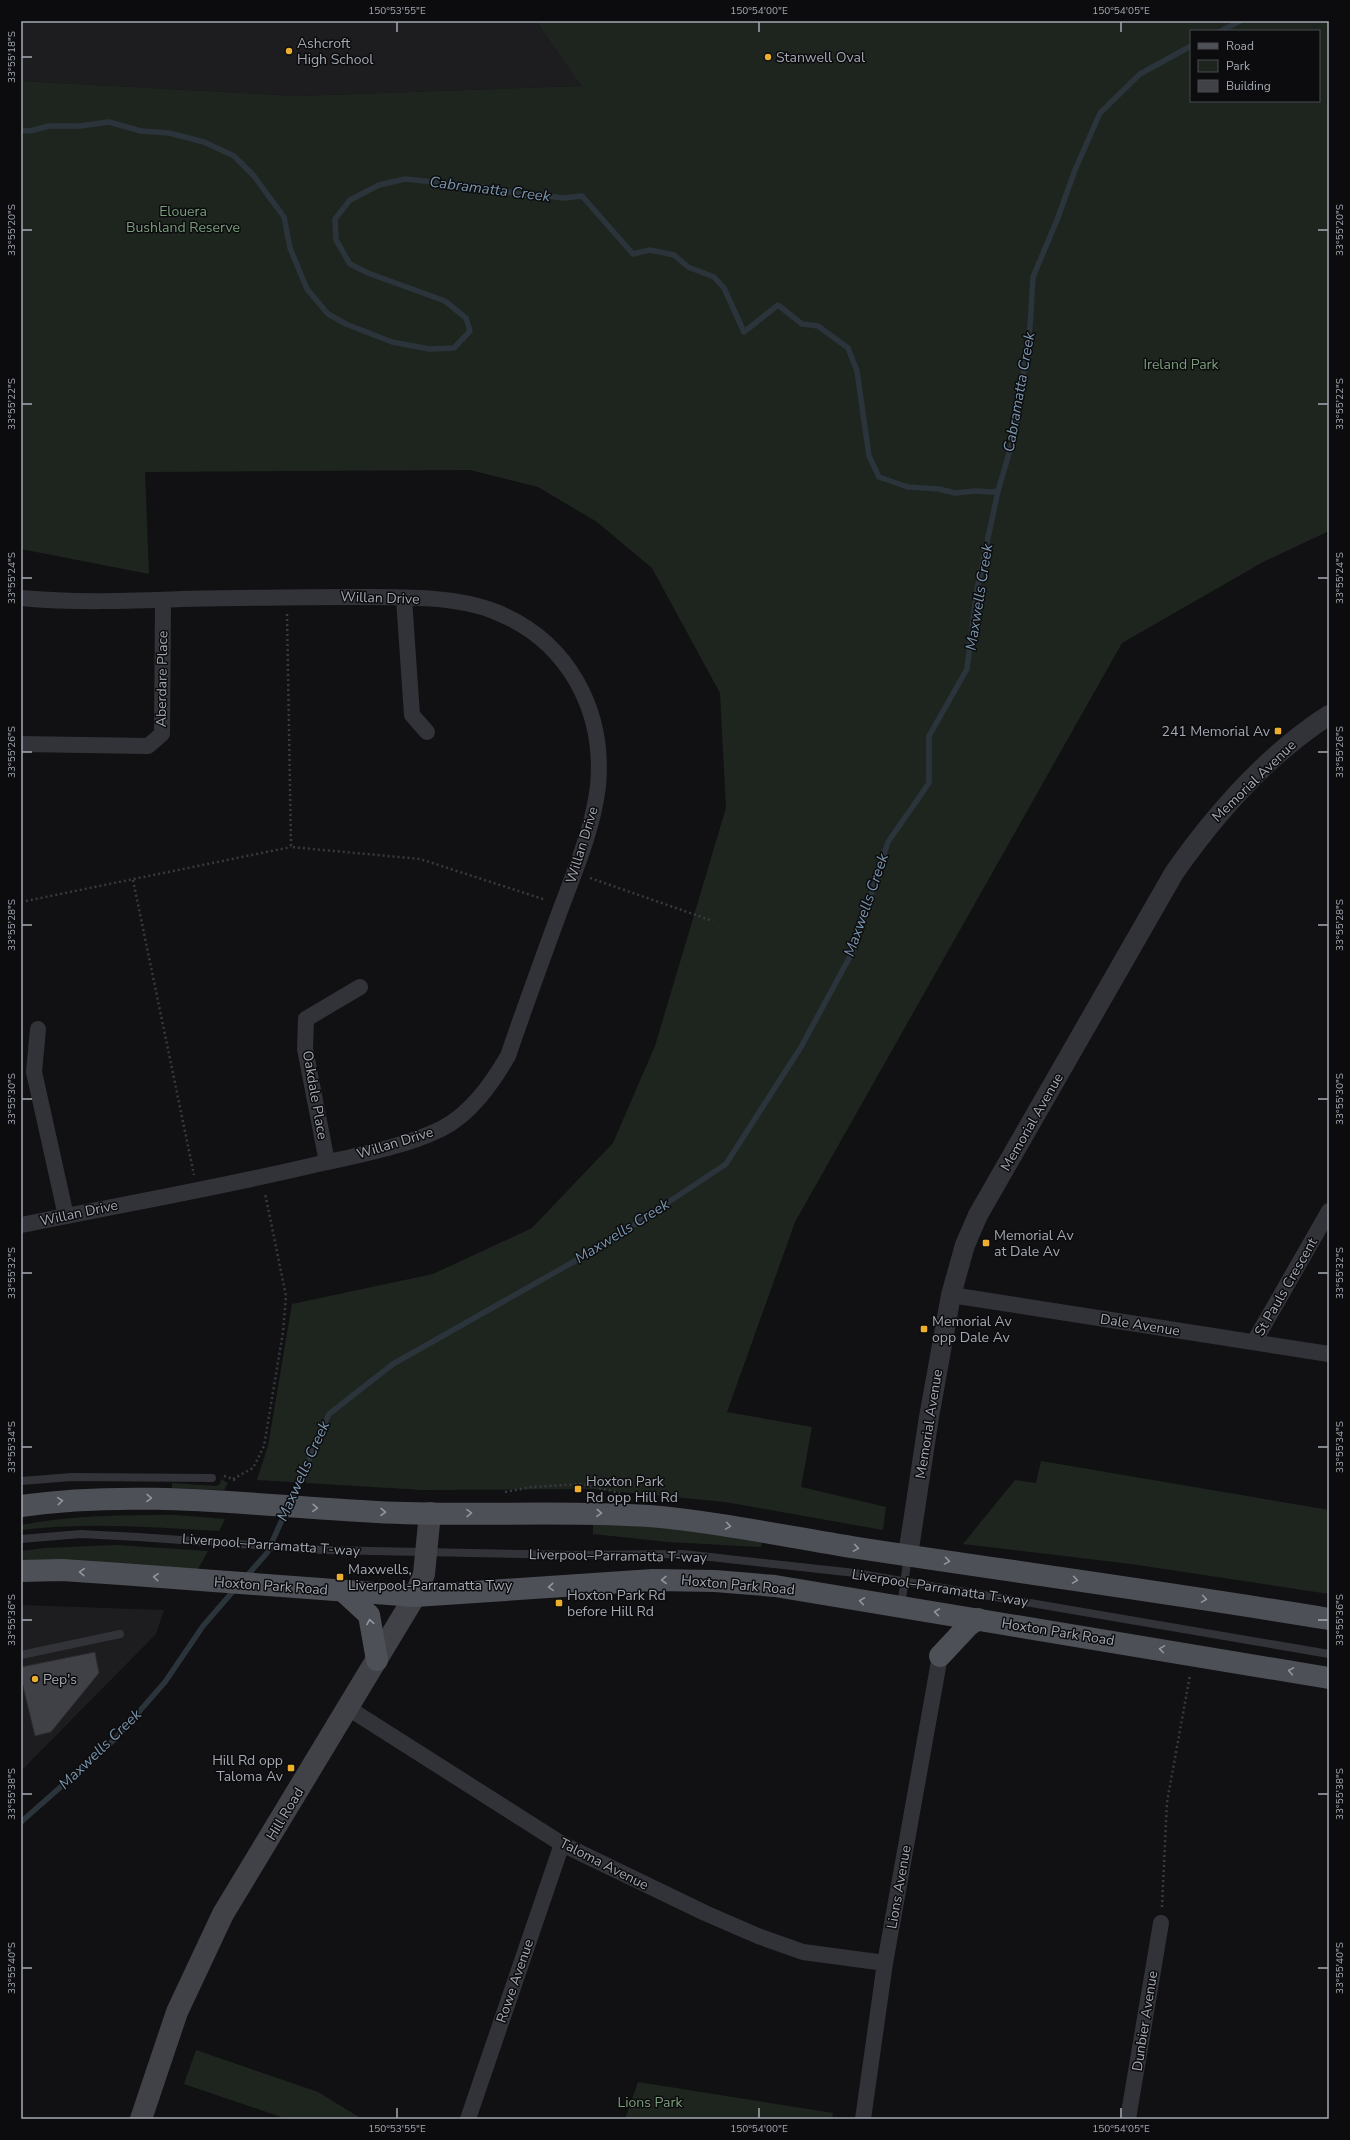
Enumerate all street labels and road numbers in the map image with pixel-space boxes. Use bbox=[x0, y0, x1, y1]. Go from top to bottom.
street label: Willan Drive bbox=[340, 587, 420, 609]
street label: Aberdare Place bbox=[152, 631, 172, 727]
street label: Memorial Avenue bbox=[1208, 736, 1300, 826]
street label: Willan Drive bbox=[561, 804, 603, 886]
street label: Oakdale Place bbox=[298, 1049, 332, 1141]
street label: Memorial Avenue bbox=[996, 1070, 1068, 1174]
street label: Willan Drive bbox=[354, 1122, 436, 1164]
street label: Willan Drive bbox=[38, 1195, 120, 1231]
street label: St Pauls Crescent bbox=[1250, 1234, 1322, 1340]
street label: Dale Avenue bbox=[1099, 1309, 1181, 1341]
street label: Memorial Avenue bbox=[911, 1368, 947, 1480]
street label: Liverpool–Parramatta T-way bbox=[181, 1529, 361, 1561]
street label: Liverpool–Parramatta T-way bbox=[529, 1545, 708, 1567]
street label: Liverpool–Parramatta T-way bbox=[851, 1565, 1030, 1611]
street label: Hoxton Park Road bbox=[680, 1571, 796, 1599]
street label: Hoxton Park Road bbox=[214, 1573, 328, 1599]
street label: Hoxton Park Road bbox=[1000, 1614, 1116, 1650]
street label: Hill Road bbox=[262, 1784, 308, 1844]
street label: Taloma Avenue bbox=[556, 1833, 652, 1895]
street label: Lions Avenue bbox=[882, 1844, 916, 1930]
street label: Rowe Avenue bbox=[492, 1937, 538, 2025]
street label: Dunbier Avenue bbox=[1128, 1969, 1162, 2073]

